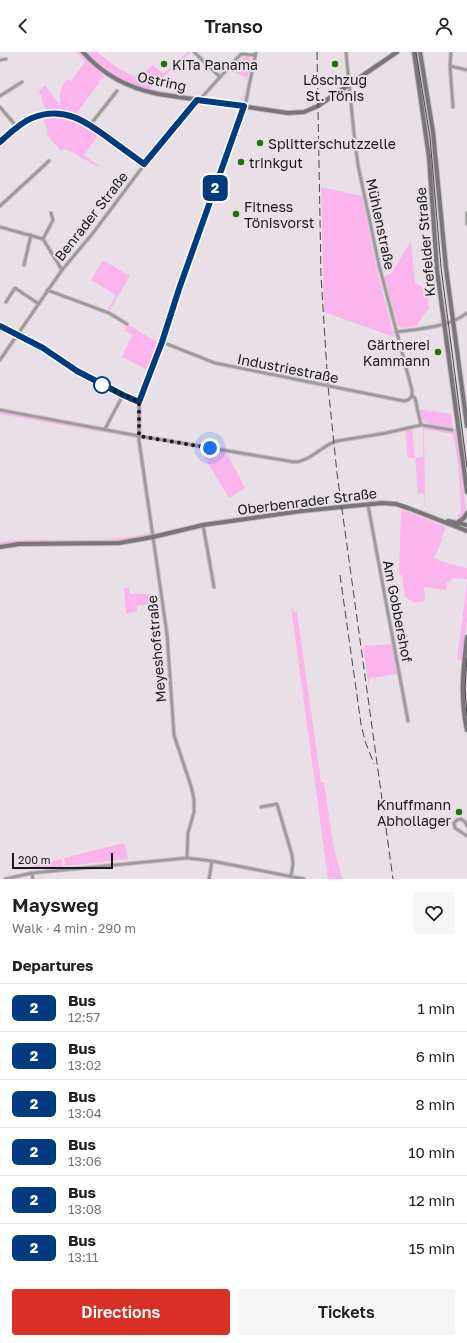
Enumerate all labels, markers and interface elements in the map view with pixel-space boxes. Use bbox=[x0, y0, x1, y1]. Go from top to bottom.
icon: back bbox=[12, 15, 34, 37]
text: Transo bbox=[204, 15, 263, 37]
icon: person bbox=[433, 15, 455, 37]
place label: KiTa Panama bbox=[172, 56, 258, 73]
marker: KiTa Panama bbox=[159, 59, 169, 69]
marker: Löschzug St. Tönis bbox=[330, 59, 340, 69]
street label: Ostring bbox=[136, 68, 188, 94]
place label: Löschzug St. Tönis bbox=[303, 71, 367, 104]
place label: Splitterschutzzelle bbox=[268, 135, 396, 152]
marker: Splitterschutzzelle bbox=[255, 138, 265, 148]
place label: trinkgut bbox=[249, 154, 303, 171]
marker: trinkgut bbox=[236, 157, 246, 167]
street label: Benrader Straße bbox=[51, 168, 131, 264]
line badge: 2 bbox=[202, 175, 228, 201]
street label: Mühlenstraße bbox=[363, 177, 399, 271]
text: 2 bbox=[211, 179, 219, 196]
street label: Krefelder Straße bbox=[412, 187, 438, 297]
place label: Fitness Tönisvorst bbox=[244, 198, 314, 231]
marker: Fitness Tönisvorst bbox=[231, 209, 241, 219]
place label: Gärtnerei Kammann bbox=[363, 336, 430, 369]
marker: Gärtnerei Kammann bbox=[433, 347, 443, 357]
street label: Industriestraße bbox=[236, 350, 340, 386]
unlabelled marker bbox=[93, 376, 111, 394]
your location bbox=[200, 438, 220, 458]
street label: Oberbenrader Straße bbox=[236, 484, 378, 518]
street label: Am Gobbershof bbox=[380, 558, 416, 664]
street label: Meyeshofstraße bbox=[143, 595, 169, 703]
place label: Knuffmann Abhollager bbox=[376, 796, 452, 829]
marker: Knuffmann Abhollager bbox=[454, 807, 464, 817]
scale bar bbox=[12, 851, 113, 870]
text: 200 m bbox=[18, 853, 51, 866]
button: heart bbox=[413, 892, 455, 934]
text: Maysweg bbox=[12, 893, 99, 916]
text: Walk · 4 min · 290 m bbox=[12, 920, 136, 936]
text: Departures bbox=[12, 956, 93, 974]
text: Bus bbox=[68, 991, 96, 1009]
text: 2 bbox=[30, 999, 38, 1016]
text: 1 min bbox=[417, 999, 455, 1017]
text: 12:57 bbox=[68, 1009, 100, 1025]
text: Bus bbox=[68, 1039, 96, 1057]
text: 2 bbox=[30, 1047, 38, 1064]
text: 6 min bbox=[416, 1047, 455, 1065]
text: 13:02 bbox=[68, 1057, 101, 1073]
text: Bus bbox=[68, 1087, 96, 1105]
text: 2 bbox=[30, 1095, 38, 1112]
text: 8 min bbox=[416, 1095, 455, 1113]
text: 13:04 bbox=[68, 1105, 102, 1121]
text: Bus bbox=[68, 1135, 96, 1153]
text: 2 bbox=[30, 1143, 38, 1160]
text: 10 min bbox=[408, 1143, 455, 1161]
text: 13:06 bbox=[68, 1153, 102, 1169]
text: Bus bbox=[68, 1183, 96, 1201]
text: 2 bbox=[30, 1191, 38, 1208]
text: 12 min bbox=[409, 1191, 455, 1209]
text: 13:08 bbox=[68, 1201, 102, 1217]
text: Bus bbox=[68, 1231, 96, 1249]
text: 2 bbox=[30, 1239, 38, 1256]
text: 15 min bbox=[409, 1239, 455, 1257]
text: 13:11 bbox=[68, 1249, 98, 1265]
button: Directions bbox=[12, 1289, 230, 1335]
button: Tickets bbox=[238, 1289, 455, 1335]

